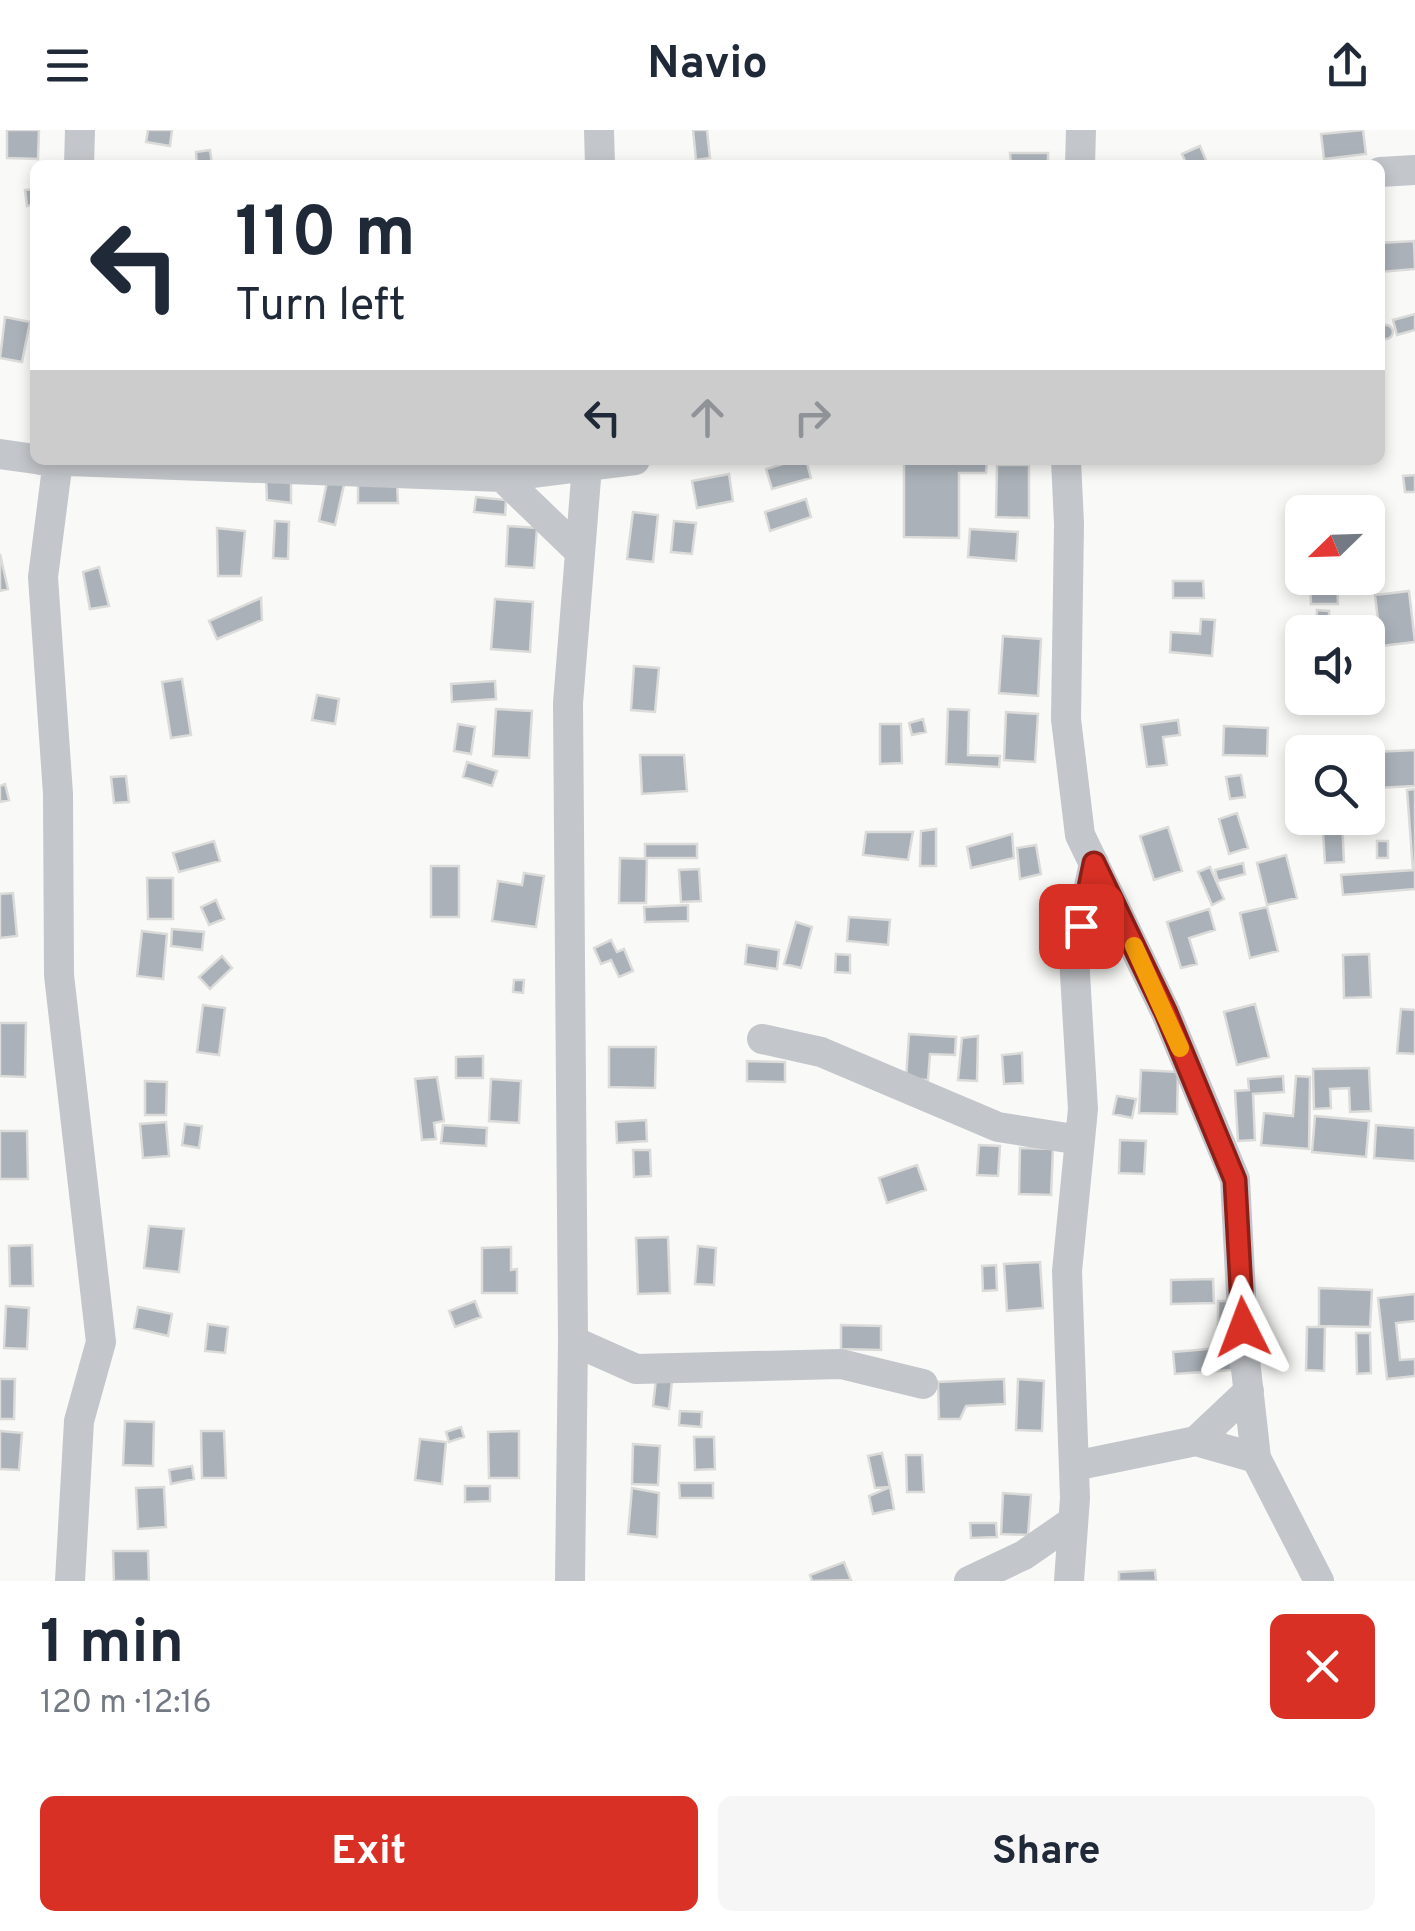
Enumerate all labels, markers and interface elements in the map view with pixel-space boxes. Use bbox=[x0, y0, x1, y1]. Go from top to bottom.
text: Navio bbox=[647, 37, 768, 94]
icon: menu bbox=[40, 38, 95, 93]
icon: share bbox=[1320, 38, 1375, 93]
text: 110 m bbox=[235, 192, 416, 281]
icon: left bbox=[70, 200, 200, 330]
text: Turn left bbox=[235, 279, 406, 336]
icon: left bbox=[575, 390, 630, 445]
icon: ahead bbox=[680, 390, 735, 445]
icon: right bbox=[785, 390, 840, 445]
north arrow bbox=[1285, 495, 1385, 595]
map controls bbox=[1285, 495, 1385, 835]
button: sound bbox=[1285, 615, 1385, 715]
button: search bbox=[1285, 735, 1385, 835]
pin bbox=[1039, 884, 1124, 969]
icon: arrive bbox=[1054, 899, 1109, 954]
position arrow bbox=[1191, 1275, 1295, 1379]
text: 1 min bbox=[40, 1608, 184, 1684]
button: close bbox=[1270, 1614, 1375, 1719]
text: 120 m · 12:16 bbox=[40, 1684, 212, 1724]
button: Exit bbox=[40, 1796, 698, 1911]
button: Share bbox=[718, 1796, 1375, 1911]

